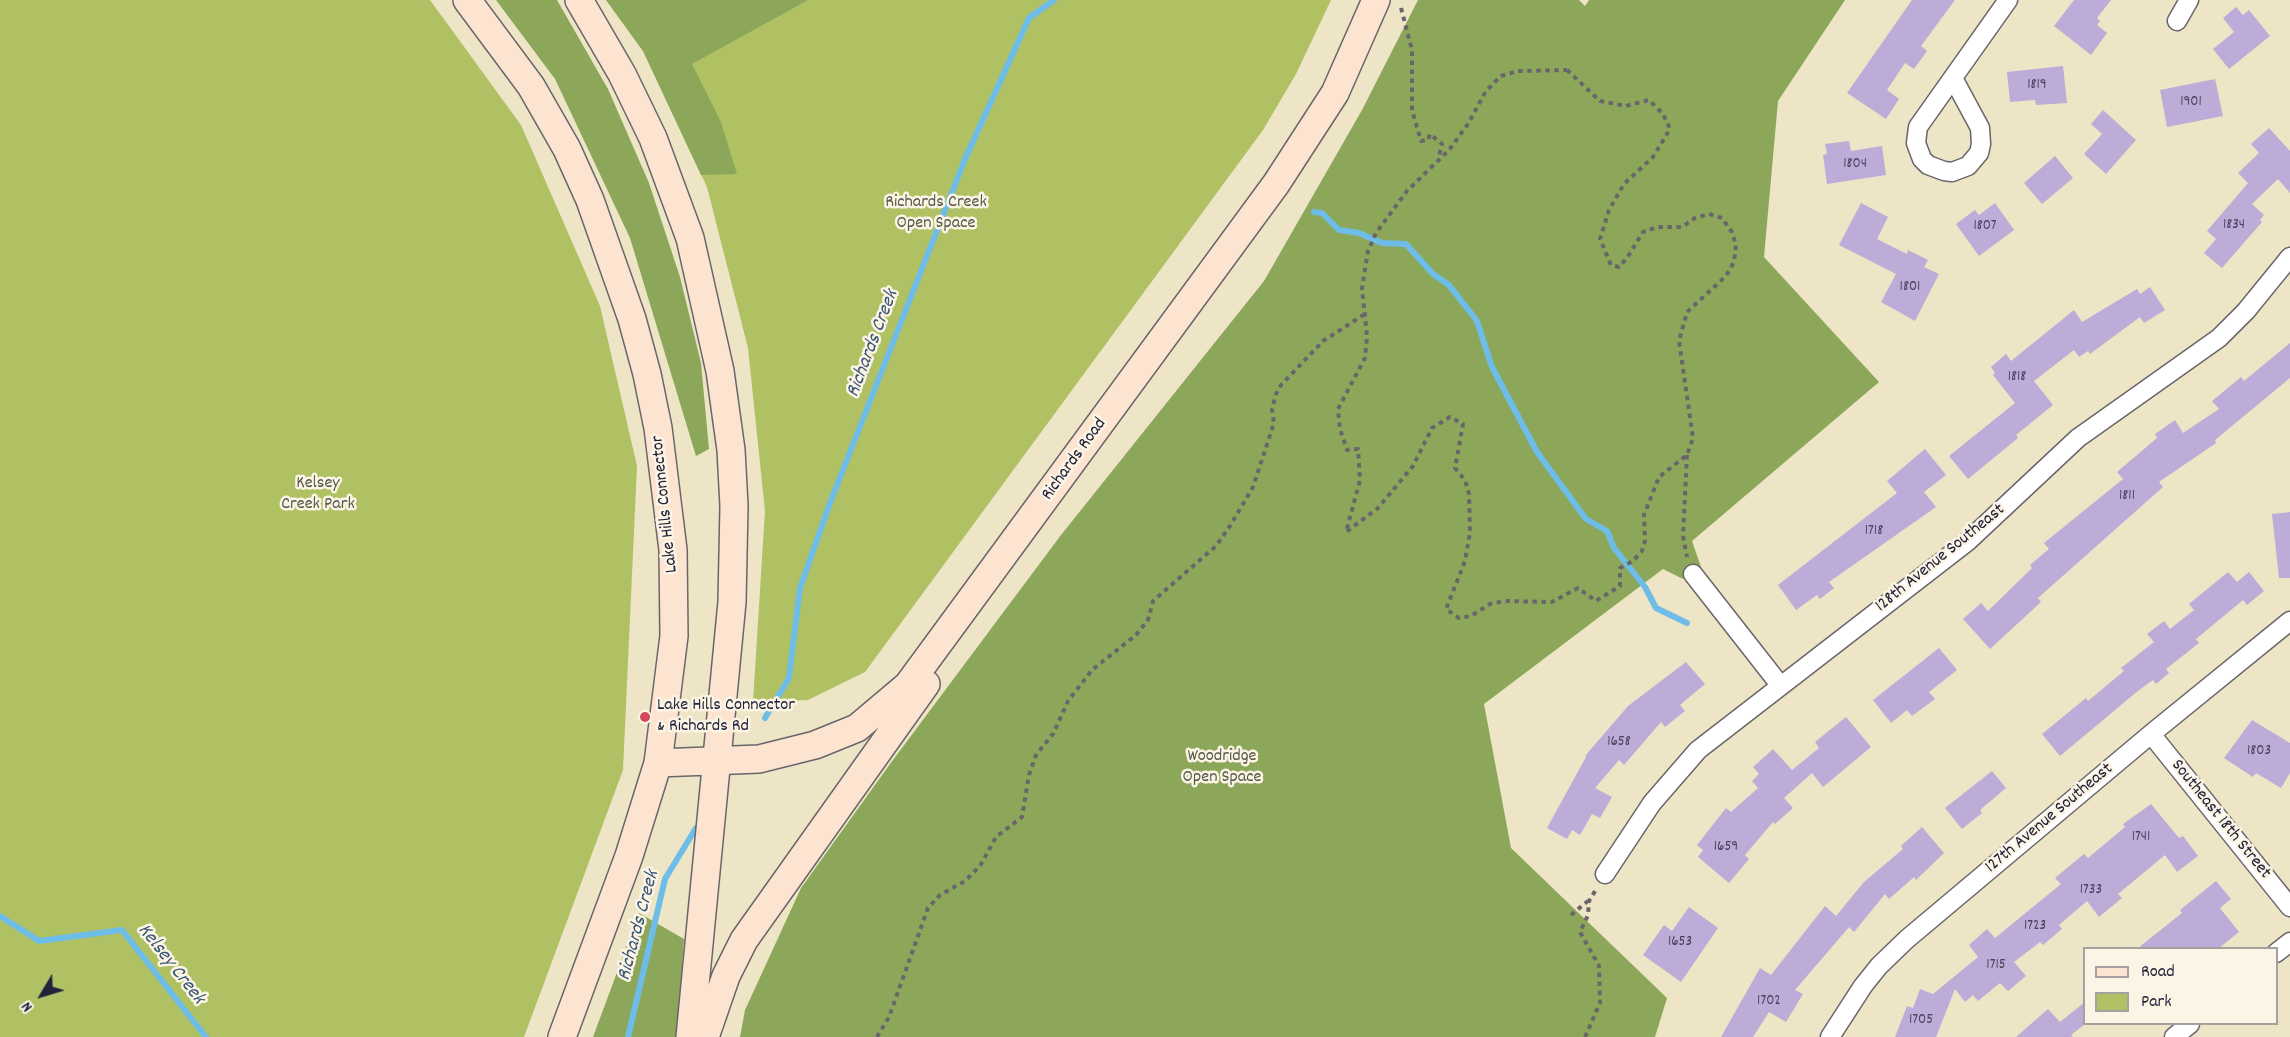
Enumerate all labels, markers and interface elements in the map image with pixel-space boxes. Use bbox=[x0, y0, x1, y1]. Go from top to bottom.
house number: 1819 bbox=[2027, 77, 2047, 95]
house number: 1901 bbox=[2180, 94, 2202, 112]
house number: 1804 bbox=[1843, 156, 1867, 174]
park label: Richards Creek Open Space bbox=[885, 193, 987, 236]
house number: 1834 bbox=[2223, 217, 2245, 235]
house number: 1807 bbox=[1973, 218, 1997, 236]
house number: 1801 bbox=[1900, 279, 1920, 297]
water label: Richards Creek bbox=[843, 287, 905, 401]
house number: 1818 bbox=[2008, 369, 2026, 387]
street label: Richards Road bbox=[1038, 415, 1112, 505]
street label: Lake Hills Connector bbox=[648, 434, 684, 574]
park label: Kelsey Creek Park bbox=[281, 474, 355, 516]
house number: 1811 bbox=[2119, 488, 2135, 506]
street label: 128th Avenue Southeast bbox=[1872, 500, 2010, 618]
house number: 1718 bbox=[1865, 523, 1883, 541]
place label: Lake Hills Connector & Richards Rd bbox=[657, 696, 795, 738]
marker: Lake Hills Connector & Richards Rd bbox=[638, 710, 652, 724]
house number: 1658 bbox=[1607, 734, 1631, 752]
house number: 1803 bbox=[2247, 743, 2271, 761]
park label: Woodridge Open Space bbox=[1183, 747, 1261, 789]
street label: Southeast 18th Street bbox=[2165, 756, 2275, 884]
street label: 127th Avenue Southeast bbox=[1982, 759, 2118, 879]
house number: 1741 bbox=[2132, 829, 2150, 847]
house number: 1659 bbox=[1714, 839, 1738, 857]
water label: Richards Creek bbox=[614, 868, 666, 984]
house number: 1733 bbox=[2080, 882, 2102, 900]
house number: 1723 bbox=[2024, 918, 2046, 936]
water label: Kelsey Creek bbox=[131, 920, 209, 1010]
house number: 1653 bbox=[1668, 934, 1692, 952]
legend bbox=[2083, 947, 2278, 1025]
house number: 1715 bbox=[1986, 957, 2006, 975]
text: Road bbox=[2141, 960, 2175, 985]
north arrow bbox=[12, 965, 72, 1025]
text: Park bbox=[2141, 990, 2172, 1015]
house number: 1702 bbox=[1757, 993, 1781, 1011]
text: N bbox=[16, 996, 39, 1017]
house number: 1705 bbox=[1909, 1012, 1933, 1030]

